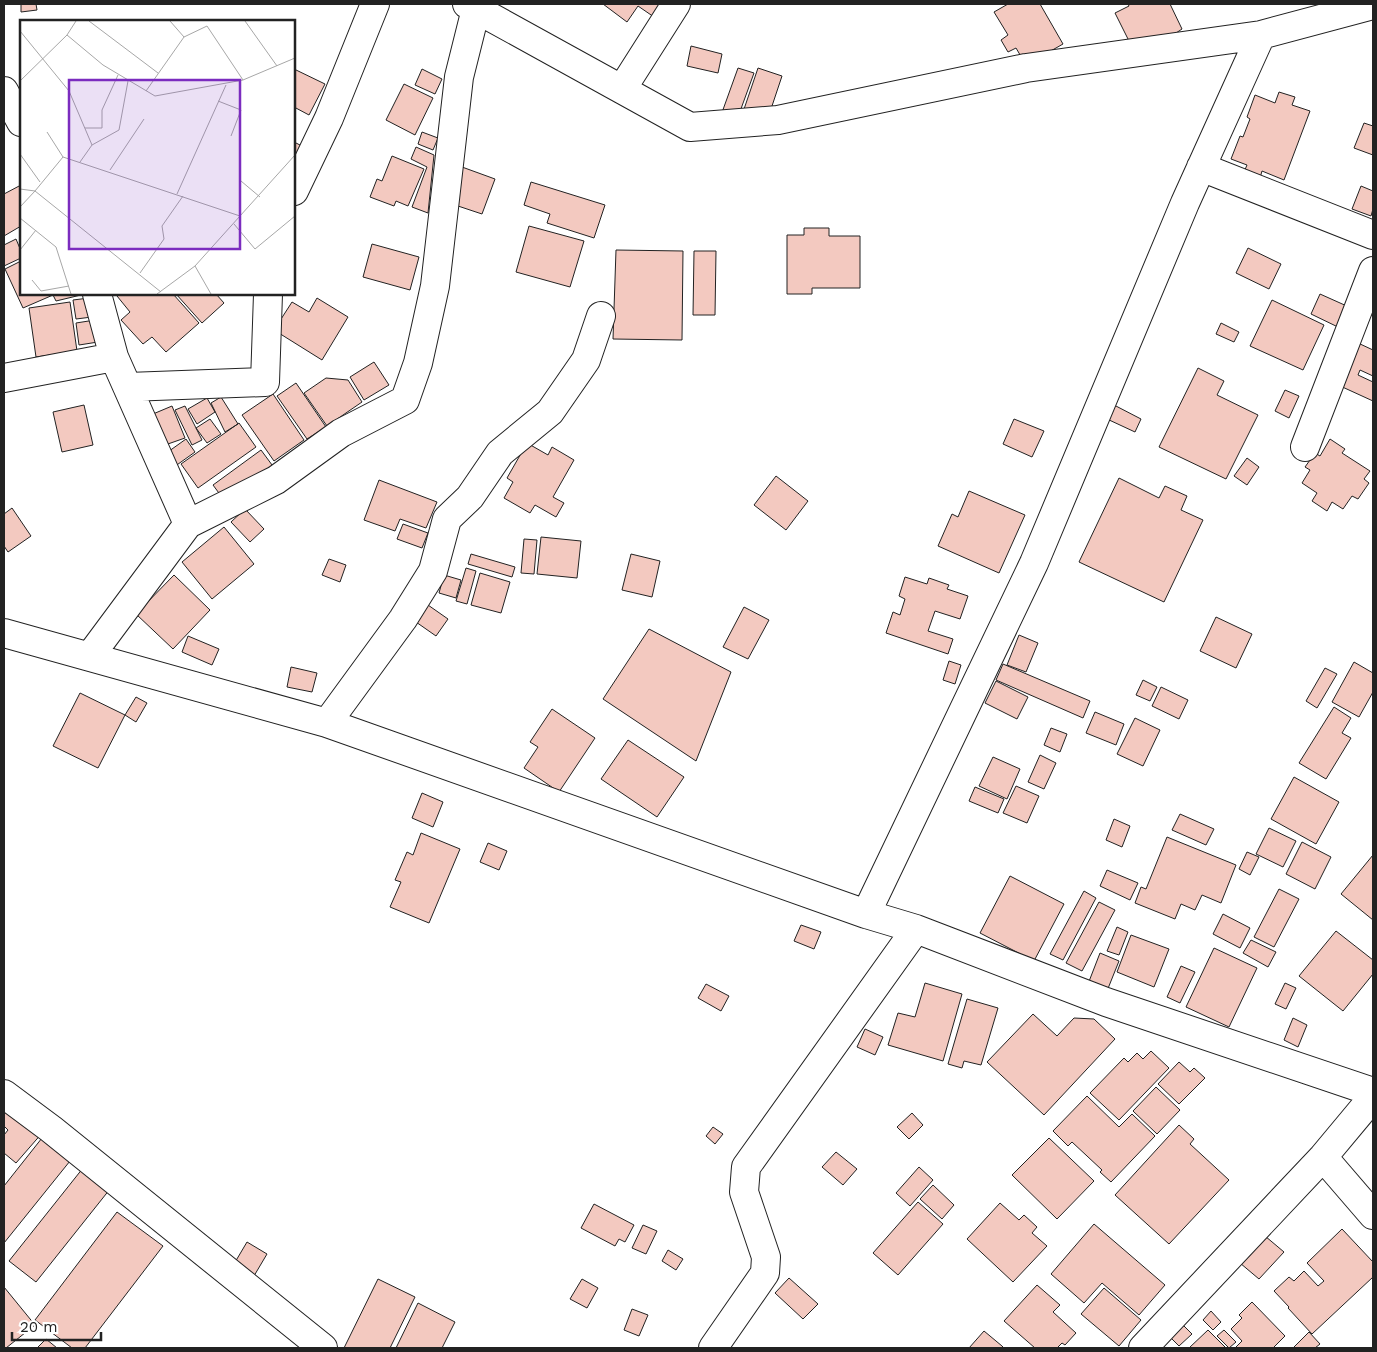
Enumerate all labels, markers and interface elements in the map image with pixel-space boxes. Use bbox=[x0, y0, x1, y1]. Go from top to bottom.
inset map bbox=[20, 20, 295, 295]
scale bar bbox=[12, 1310, 101, 1342]
text: 20 m bbox=[20, 1318, 58, 1336]

